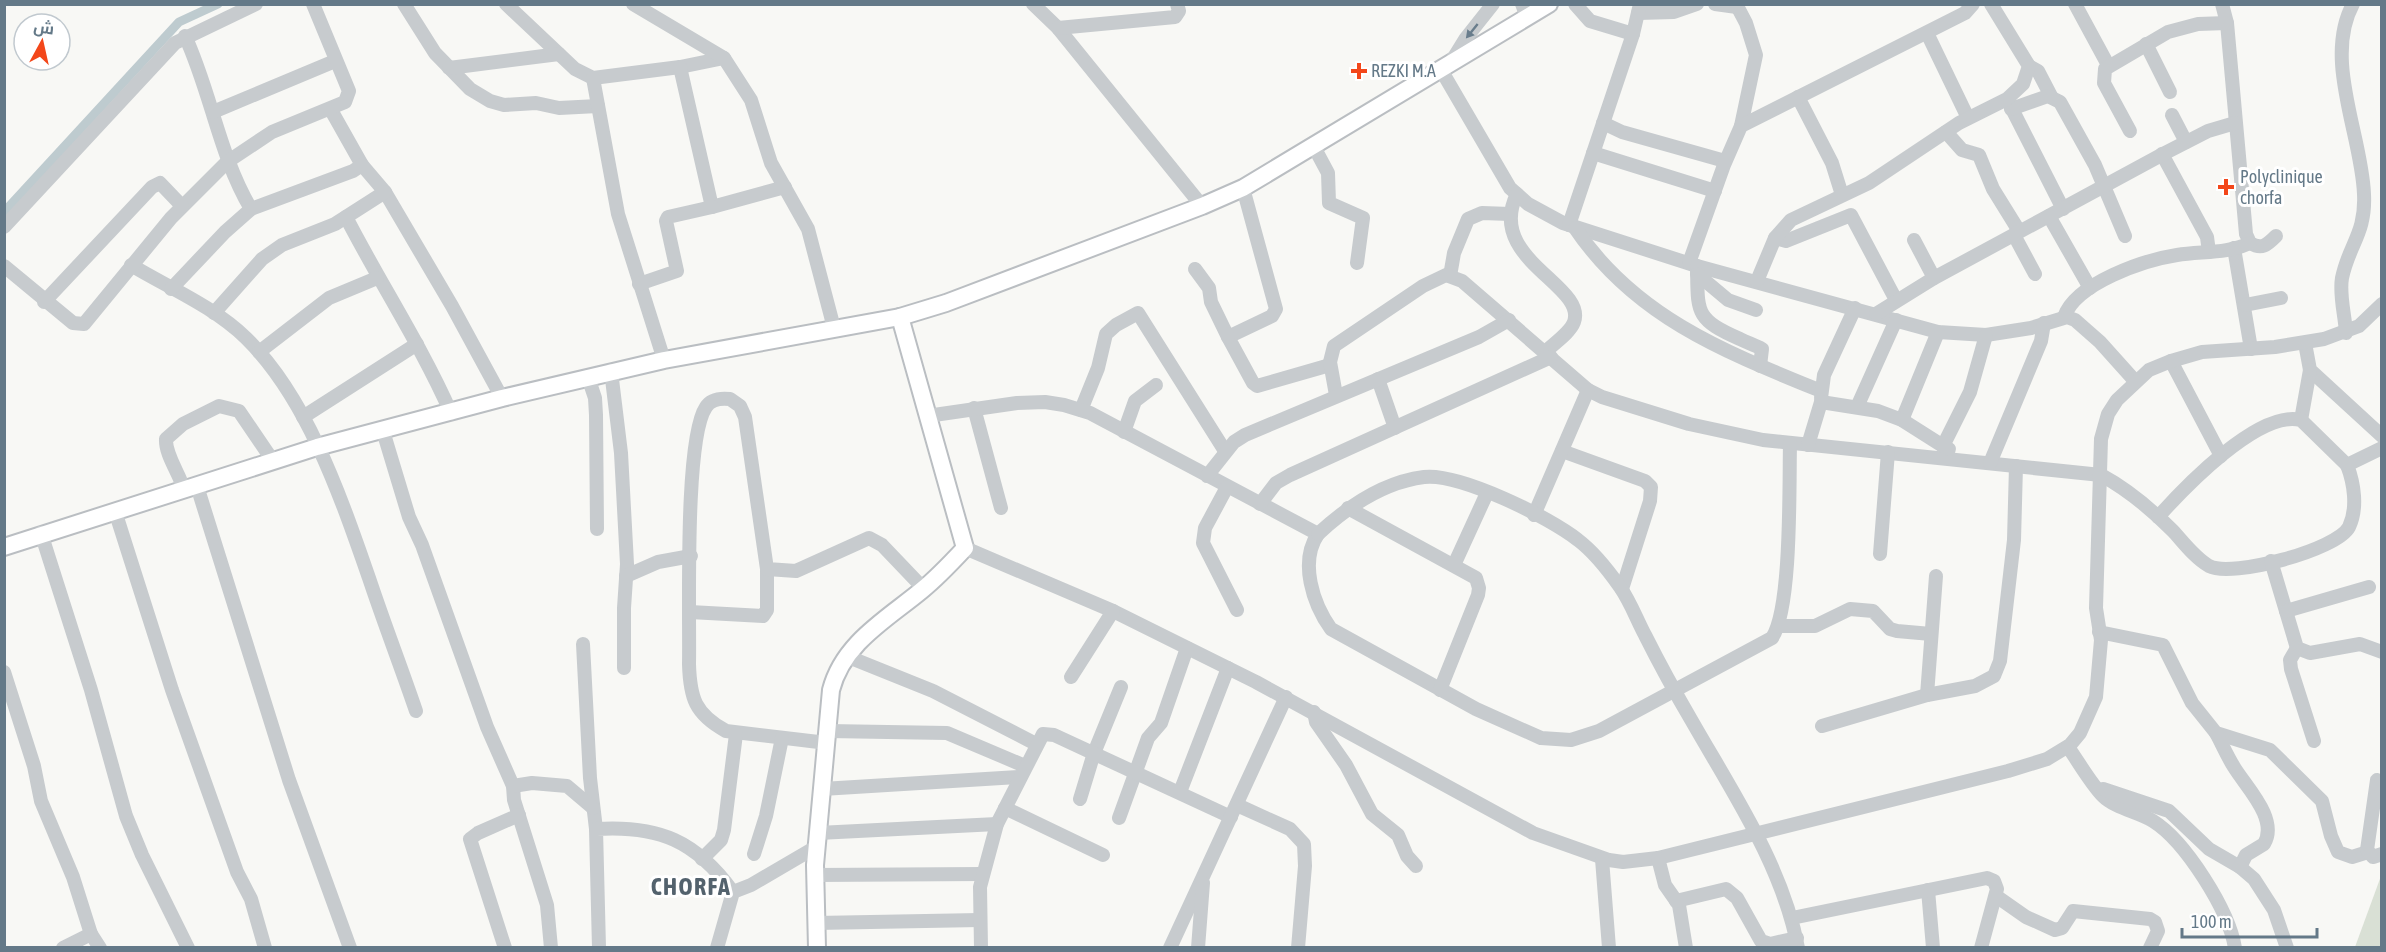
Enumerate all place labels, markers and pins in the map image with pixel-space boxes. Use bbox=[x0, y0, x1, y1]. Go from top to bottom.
place label: REZKI M.A bbox=[1371, 60, 1436, 81]
marker: REZKI M.A bbox=[1352, 64, 1366, 78]
place label: Polyclinique chorfa bbox=[2240, 166, 2323, 208]
marker: Polyclinique chorfa bbox=[2217, 178, 2235, 196]

